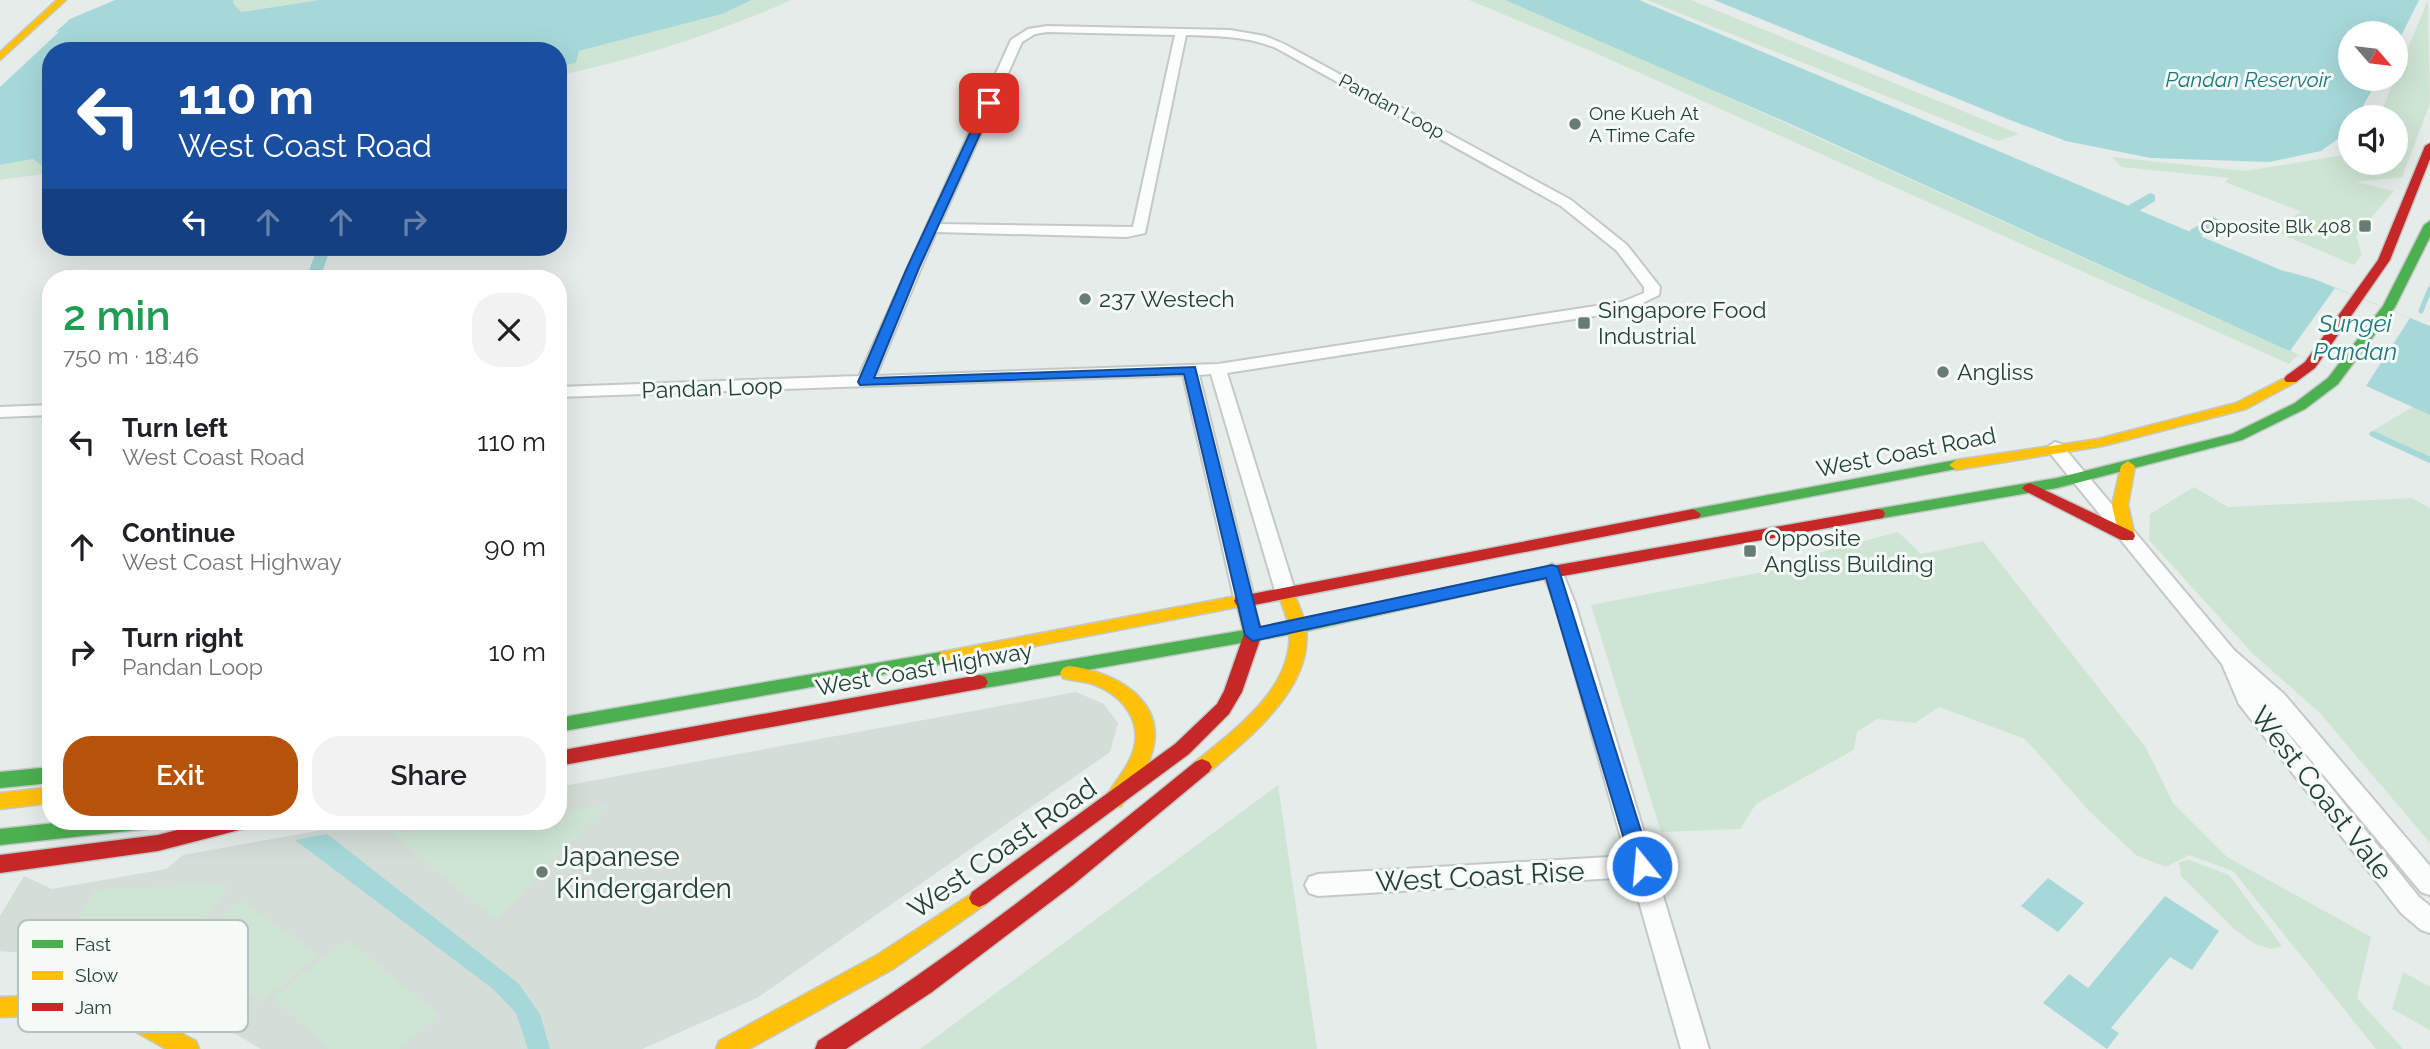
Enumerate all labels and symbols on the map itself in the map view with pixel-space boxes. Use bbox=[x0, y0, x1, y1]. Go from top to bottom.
north arrow bbox=[2338, 21, 2408, 91]
water label: Pandan Reservoir bbox=[2165, 67, 2331, 92]
street label: Pandan Loop bbox=[1335, 69, 1449, 143]
pin bbox=[959, 73, 1019, 133]
place label: One Kueh At A Time Cafe bbox=[1589, 102, 1699, 146]
marker: One Kueh At A Time Cafe bbox=[1567, 116, 1583, 132]
place label: Opposite Blk 408 bbox=[2201, 215, 2351, 237]
marker: Opposite Blk 408 bbox=[2357, 218, 2373, 234]
place label: 237 Westech bbox=[1099, 285, 1235, 312]
marker: 237 Westech bbox=[1077, 291, 1093, 307]
place label: Singapore Food Industrial bbox=[1598, 296, 1767, 349]
water label: Sungei Pandan bbox=[2313, 309, 2397, 366]
marker: Singapore Food Industrial bbox=[1576, 315, 1592, 331]
place label: Angliss bbox=[1957, 358, 2034, 385]
marker: Angliss bbox=[1935, 364, 1951, 380]
street label: Pandan Loop bbox=[641, 372, 783, 403]
street label: West Coast Road bbox=[1814, 421, 1998, 482]
place label: Opposite Angliss Building bbox=[1764, 524, 1934, 577]
marker: Opposite Angliss Building bbox=[1742, 543, 1758, 559]
street label: West Coast Highway bbox=[813, 636, 1034, 701]
street label: West Coast Vale bbox=[2244, 700, 2400, 887]
street label: West Coast Road bbox=[902, 771, 1103, 926]
position arrow bbox=[1605, 829, 1679, 903]
place label: Japanese Kindergarden bbox=[556, 840, 732, 905]
street label: West Coast Rise bbox=[1375, 855, 1585, 898]
marker: Japanese Kindergarden bbox=[534, 864, 550, 880]
legend bbox=[18, 920, 248, 1032]
text: Fast bbox=[75, 933, 111, 955]
text: Slow bbox=[75, 964, 119, 986]
text: Jam bbox=[75, 996, 112, 1018]

